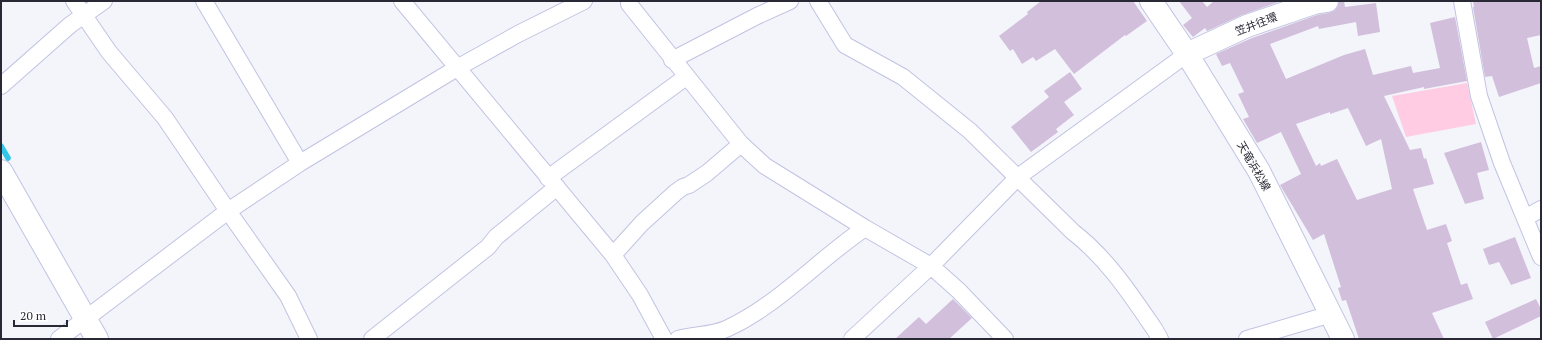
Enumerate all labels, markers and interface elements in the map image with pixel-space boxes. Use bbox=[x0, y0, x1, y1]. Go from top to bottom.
street label: 笠井往環 bbox=[1233, 10, 1279, 38]
street label: 天竜浜松線 bbox=[1234, 139, 1274, 193]
scale bar bbox=[14, 302, 67, 328]
text: 20 m bbox=[20, 308, 47, 323]

